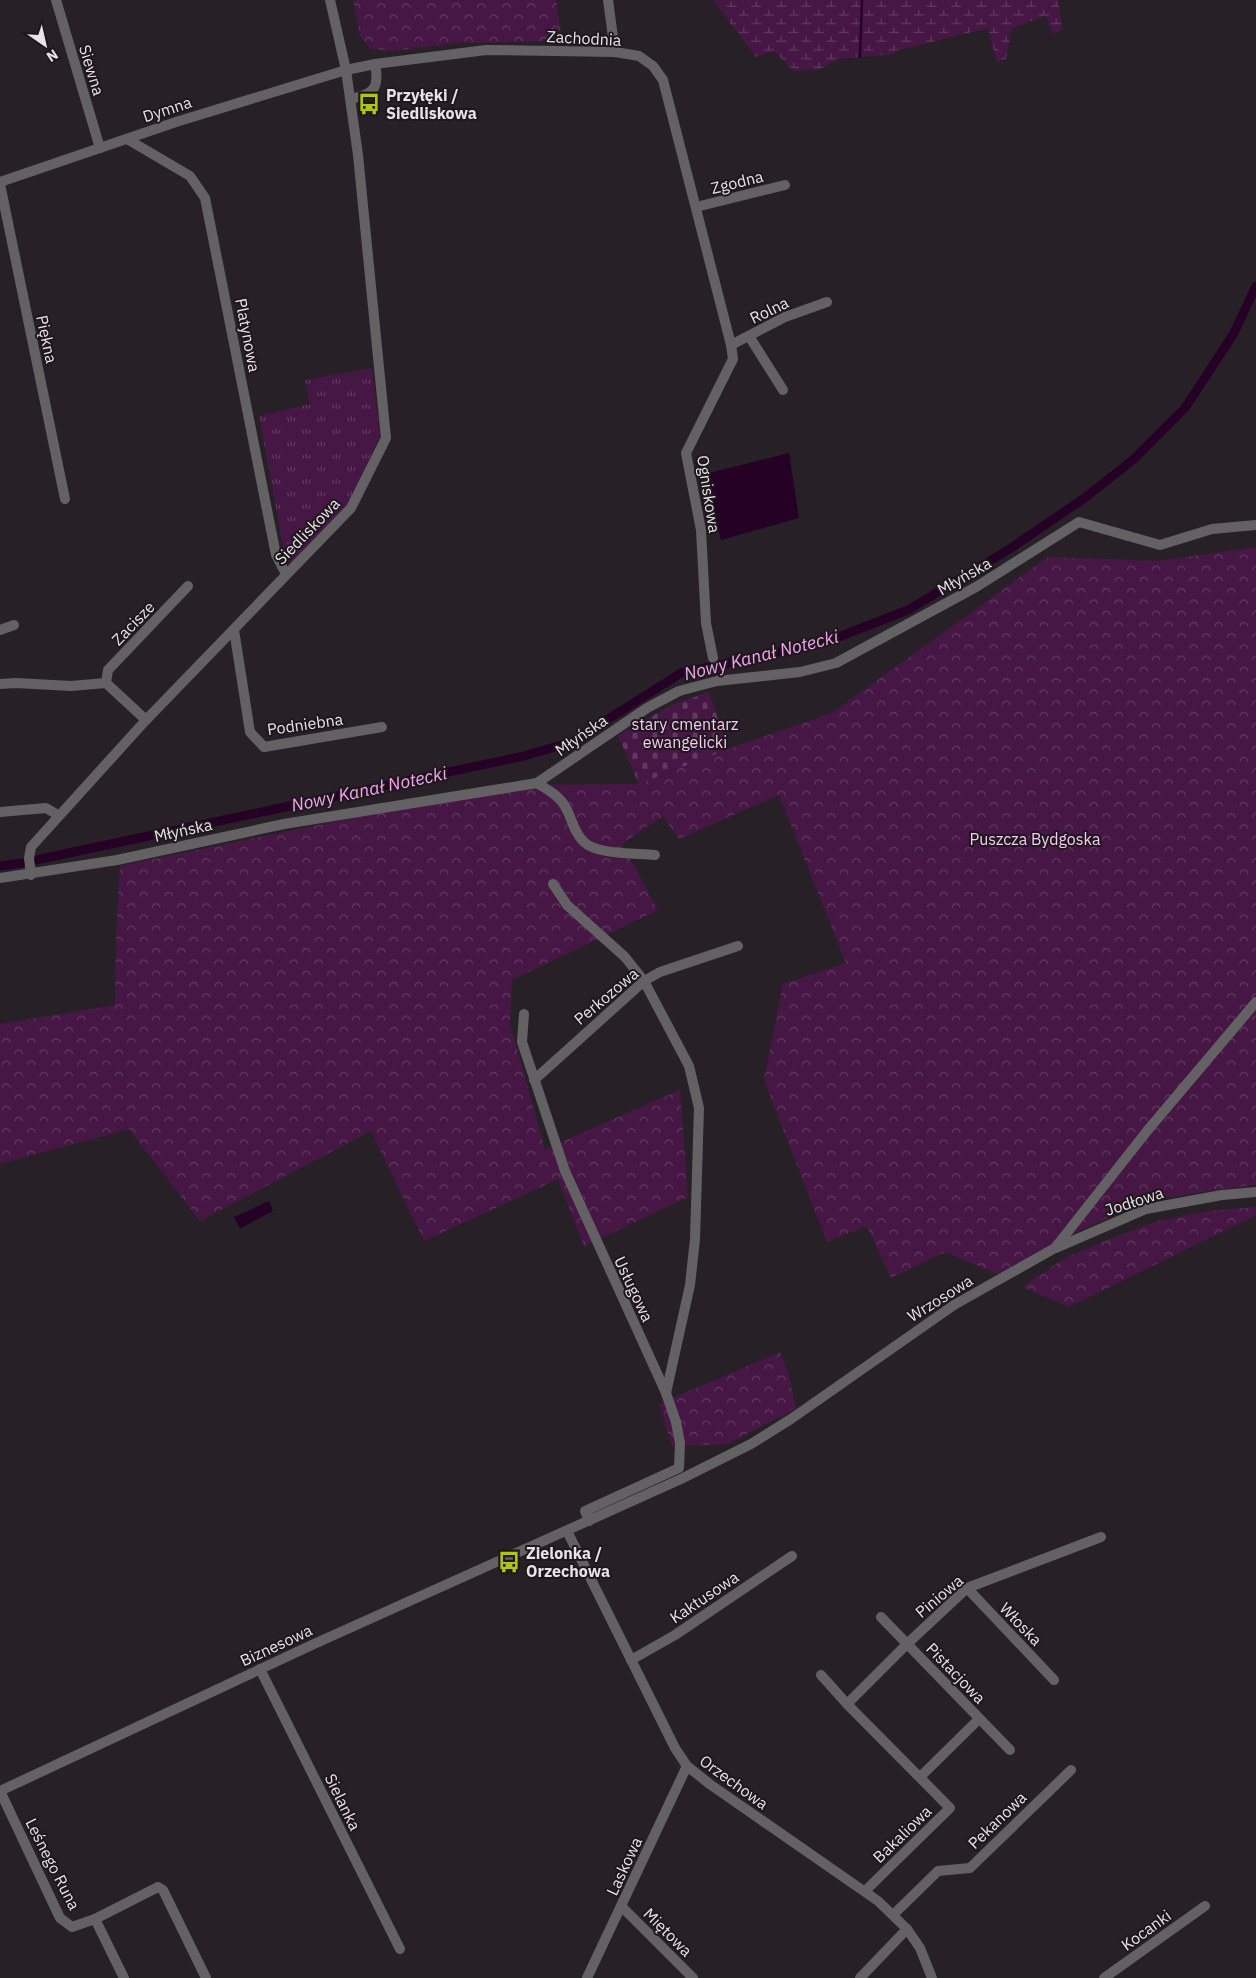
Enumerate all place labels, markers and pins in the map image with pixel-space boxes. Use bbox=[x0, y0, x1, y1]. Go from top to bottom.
place label: Przyłęki / Siedliskowa bbox=[386, 85, 477, 123]
bus stop icon: Przyłęki / Siedliskowa bbox=[356, 91, 382, 117]
place label: Zielonka / Orzechowa bbox=[526, 1543, 610, 1581]
bus stop icon: Zielonka / Orzechowa bbox=[496, 1549, 522, 1575]

